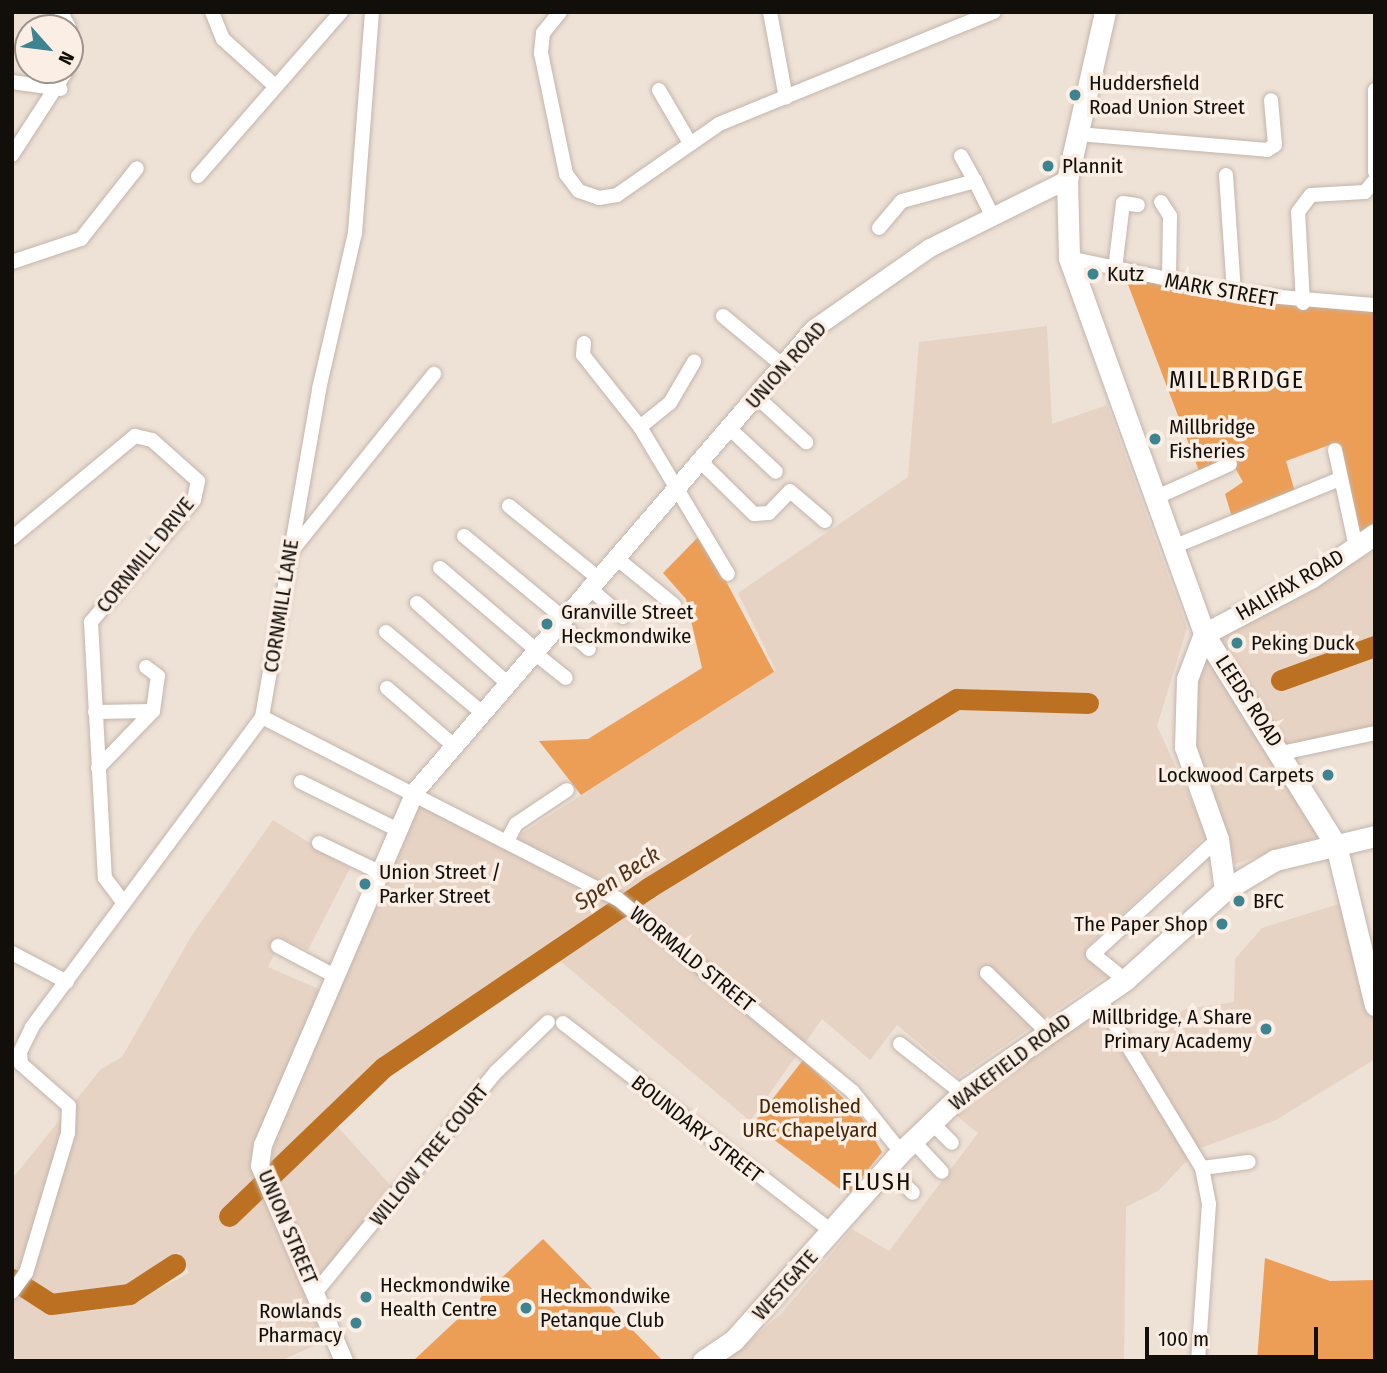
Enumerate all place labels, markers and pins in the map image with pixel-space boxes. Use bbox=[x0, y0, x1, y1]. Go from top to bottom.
place label: Huddersfield Road Union Street bbox=[1089, 70, 1245, 120]
marker: Huddersfield Road Union Street bbox=[1067, 87, 1083, 103]
place label: Plannit bbox=[1062, 153, 1123, 179]
marker: Plannit bbox=[1040, 158, 1056, 174]
place label: Kutz bbox=[1107, 261, 1144, 287]
marker: Kutz bbox=[1085, 266, 1101, 282]
place label: Millbridge Fisheries bbox=[1169, 414, 1255, 464]
marker: Millbridge Fisheries bbox=[1147, 431, 1163, 447]
place label: Granville Street Heckmondwike bbox=[561, 599, 693, 649]
marker: Granville Street Heckmondwike bbox=[539, 616, 555, 632]
place label: Peking Duck bbox=[1251, 630, 1355, 656]
marker: Peking Duck bbox=[1229, 635, 1245, 651]
place label: Lockwood Carpets bbox=[1158, 762, 1314, 788]
marker: Lockwood Carpets bbox=[1320, 767, 1336, 783]
place label: Union Street / Parker Street bbox=[379, 859, 501, 909]
marker: Union Street / Parker Street bbox=[357, 876, 373, 892]
place label: BFC bbox=[1253, 888, 1284, 914]
marker: BFC bbox=[1231, 893, 1247, 909]
place label: The Paper Shop bbox=[1074, 911, 1208, 937]
marker: The Paper Shop bbox=[1214, 916, 1230, 932]
place label: Millbridge, A Share Primary Academy bbox=[1092, 1004, 1252, 1054]
marker: Millbridge, A Share Primary Academy bbox=[1258, 1021, 1274, 1037]
place label: Heckmondwike Health Centre bbox=[380, 1272, 510, 1322]
place label: Heckmondwike Petanque Club bbox=[540, 1283, 670, 1333]
marker: Heckmondwike Health Centre bbox=[358, 1289, 374, 1305]
place label: Rowlands Pharmacy bbox=[258, 1298, 342, 1348]
marker: Heckmondwike Petanque Club bbox=[518, 1300, 534, 1316]
marker: Rowlands Pharmacy bbox=[348, 1315, 364, 1331]

